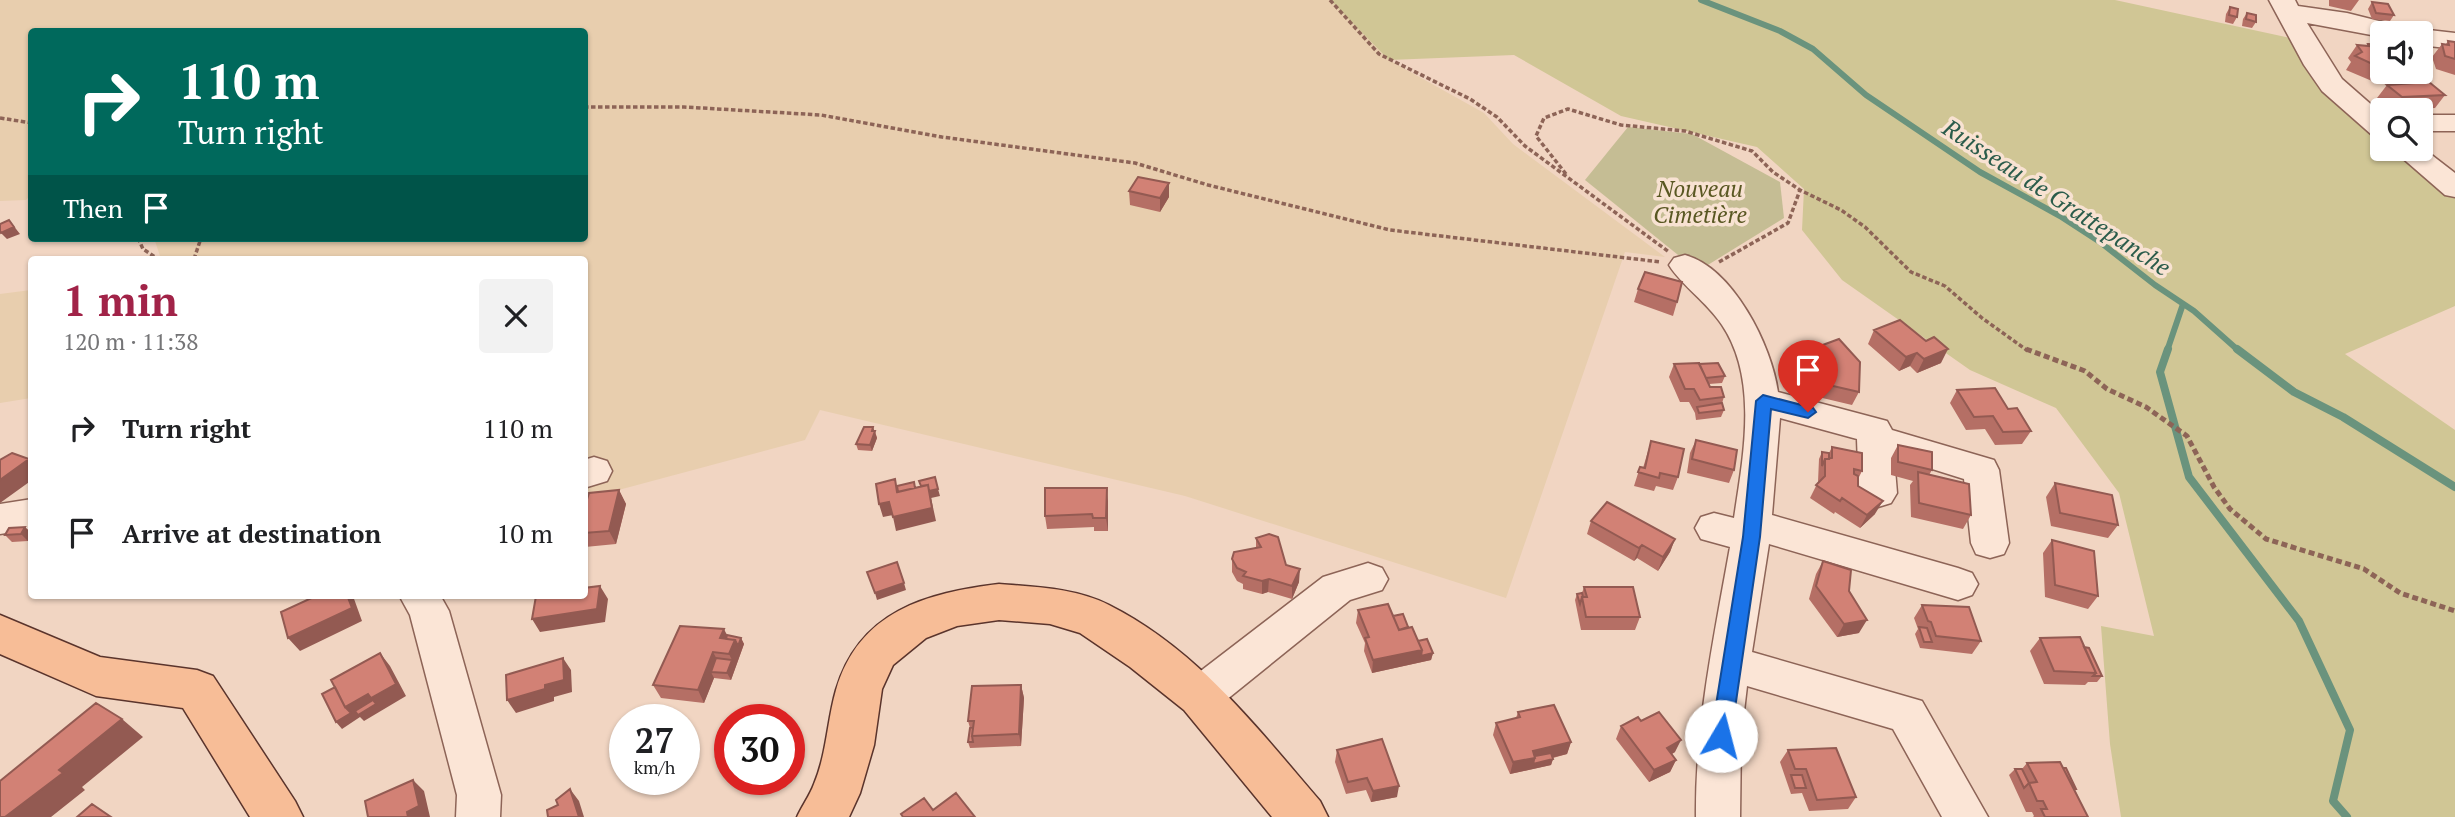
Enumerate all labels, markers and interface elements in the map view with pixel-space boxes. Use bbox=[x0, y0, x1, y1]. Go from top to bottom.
map controls bbox=[2370, 21, 2433, 161]
button: sound bbox=[2370, 21, 2433, 84]
text: 110 m bbox=[178, 48, 320, 113]
icon: right bbox=[63, 56, 154, 147]
button: search bbox=[2370, 98, 2433, 161]
text: Turn right bbox=[178, 111, 324, 153]
water label: Ruisseau de Grattepanche bbox=[1936, 111, 2177, 283]
park label: Nouveau Cimetière bbox=[1653, 173, 1747, 230]
icon: arrive bbox=[137, 189, 175, 227]
text: Then bbox=[63, 191, 123, 225]
text: 1 min bbox=[63, 272, 178, 328]
button: close bbox=[479, 279, 553, 353]
text: 120 m · 11:38 bbox=[63, 326, 198, 357]
pin bbox=[1778, 340, 1838, 412]
icon: arrive bbox=[1789, 351, 1827, 389]
icon: right bbox=[63, 409, 101, 447]
text: Turn right bbox=[122, 411, 251, 445]
text: 110 m bbox=[483, 411, 553, 445]
icon: arrive bbox=[63, 514, 101, 552]
text: Arrive at destination bbox=[122, 516, 381, 550]
text: 10 m bbox=[497, 516, 553, 550]
position arrow bbox=[1684, 699, 1758, 773]
speed limit sign: 30 bbox=[714, 704, 805, 795]
text: 27 bbox=[635, 717, 674, 763]
text: km/h bbox=[634, 755, 675, 779]

